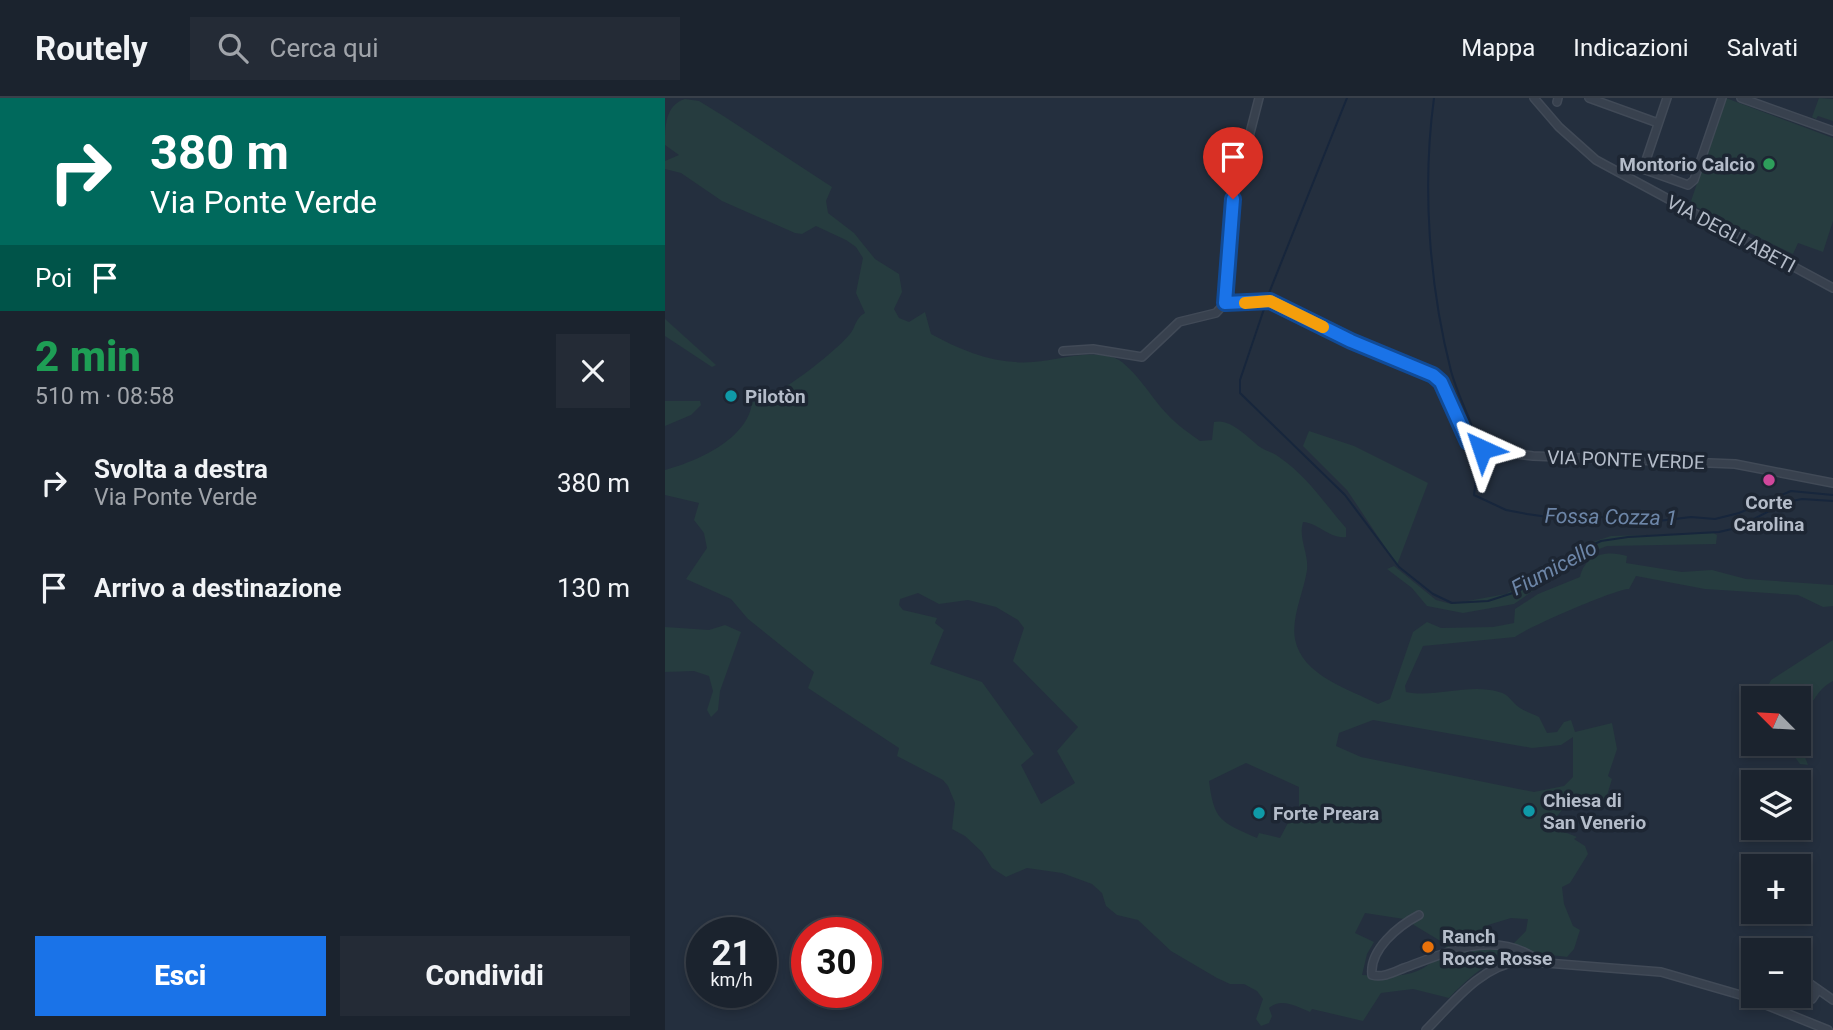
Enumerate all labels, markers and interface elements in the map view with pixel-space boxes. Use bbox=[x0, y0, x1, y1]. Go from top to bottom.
search box bbox=[190, 17, 680, 80]
text: Routely bbox=[35, 29, 148, 68]
icon: search bbox=[214, 29, 252, 67]
text: Cerca qui bbox=[270, 33, 379, 63]
text: Mappa bbox=[1461, 34, 1535, 62]
text: Indicazioni bbox=[1573, 34, 1689, 62]
text: Salvati bbox=[1727, 34, 1798, 62]
text: 380 m bbox=[150, 124, 289, 181]
icon: right bbox=[35, 126, 126, 217]
pin bbox=[1203, 127, 1263, 199]
icon: arrive bbox=[1214, 138, 1252, 176]
place label: Montorio Calcio bbox=[1619, 153, 1755, 176]
marker: Montorio Calcio bbox=[1761, 156, 1777, 172]
text: Via Ponte Verde bbox=[150, 183, 377, 221]
street label: VIA DEGLI ABETI bbox=[1663, 190, 1799, 278]
icon: arrive bbox=[86, 259, 124, 297]
text: Poi bbox=[35, 263, 72, 293]
text: 2 min bbox=[35, 332, 141, 381]
button: close bbox=[556, 334, 630, 408]
text: 510 m · 08:58 bbox=[35, 383, 174, 410]
place label: Pilotòn bbox=[745, 385, 806, 408]
marker: Pilotòn bbox=[723, 388, 739, 404]
position arrow bbox=[1445, 412, 1519, 486]
street label: VIA PONTE VERDE bbox=[1547, 446, 1705, 474]
text: Svolta a destra bbox=[94, 454, 268, 484]
icon: right bbox=[35, 464, 73, 502]
text: 380 m bbox=[557, 468, 630, 498]
marker: Corte Carolina bbox=[1761, 472, 1777, 488]
text: Via Ponte Verde bbox=[94, 484, 257, 511]
place label: Corte Carolina bbox=[1734, 491, 1804, 536]
water label: Fossa Cozza 1 bbox=[1545, 504, 1677, 530]
water label: Fiumicello bbox=[1507, 536, 1601, 600]
icon: arrive bbox=[35, 569, 73, 607]
text: Arrivo a destinazione bbox=[94, 573, 341, 603]
text: 130 m bbox=[557, 573, 630, 603]
north arrow bbox=[1741, 686, 1811, 756]
map controls bbox=[1741, 686, 1811, 1008]
button: layers bbox=[1741, 770, 1811, 840]
place label: Chiesa di San Venerio bbox=[1543, 789, 1646, 834]
place label: Forte Preara bbox=[1273, 802, 1379, 825]
marker: Chiesa di San Venerio bbox=[1521, 803, 1537, 819]
marker: Forte Preara bbox=[1251, 805, 1267, 821]
button: + bbox=[1741, 854, 1811, 924]
speed limit sign: 30 bbox=[791, 917, 882, 1008]
place label: Ranch Rocce Rosse bbox=[1442, 925, 1552, 970]
text: 21 bbox=[711, 933, 752, 974]
button: Esci bbox=[35, 936, 326, 1016]
button: Condividi bbox=[340, 936, 630, 1016]
button: − bbox=[1741, 938, 1811, 1008]
marker: Ranch Rocce Rosse bbox=[1420, 939, 1436, 955]
text: km/h bbox=[710, 969, 753, 990]

